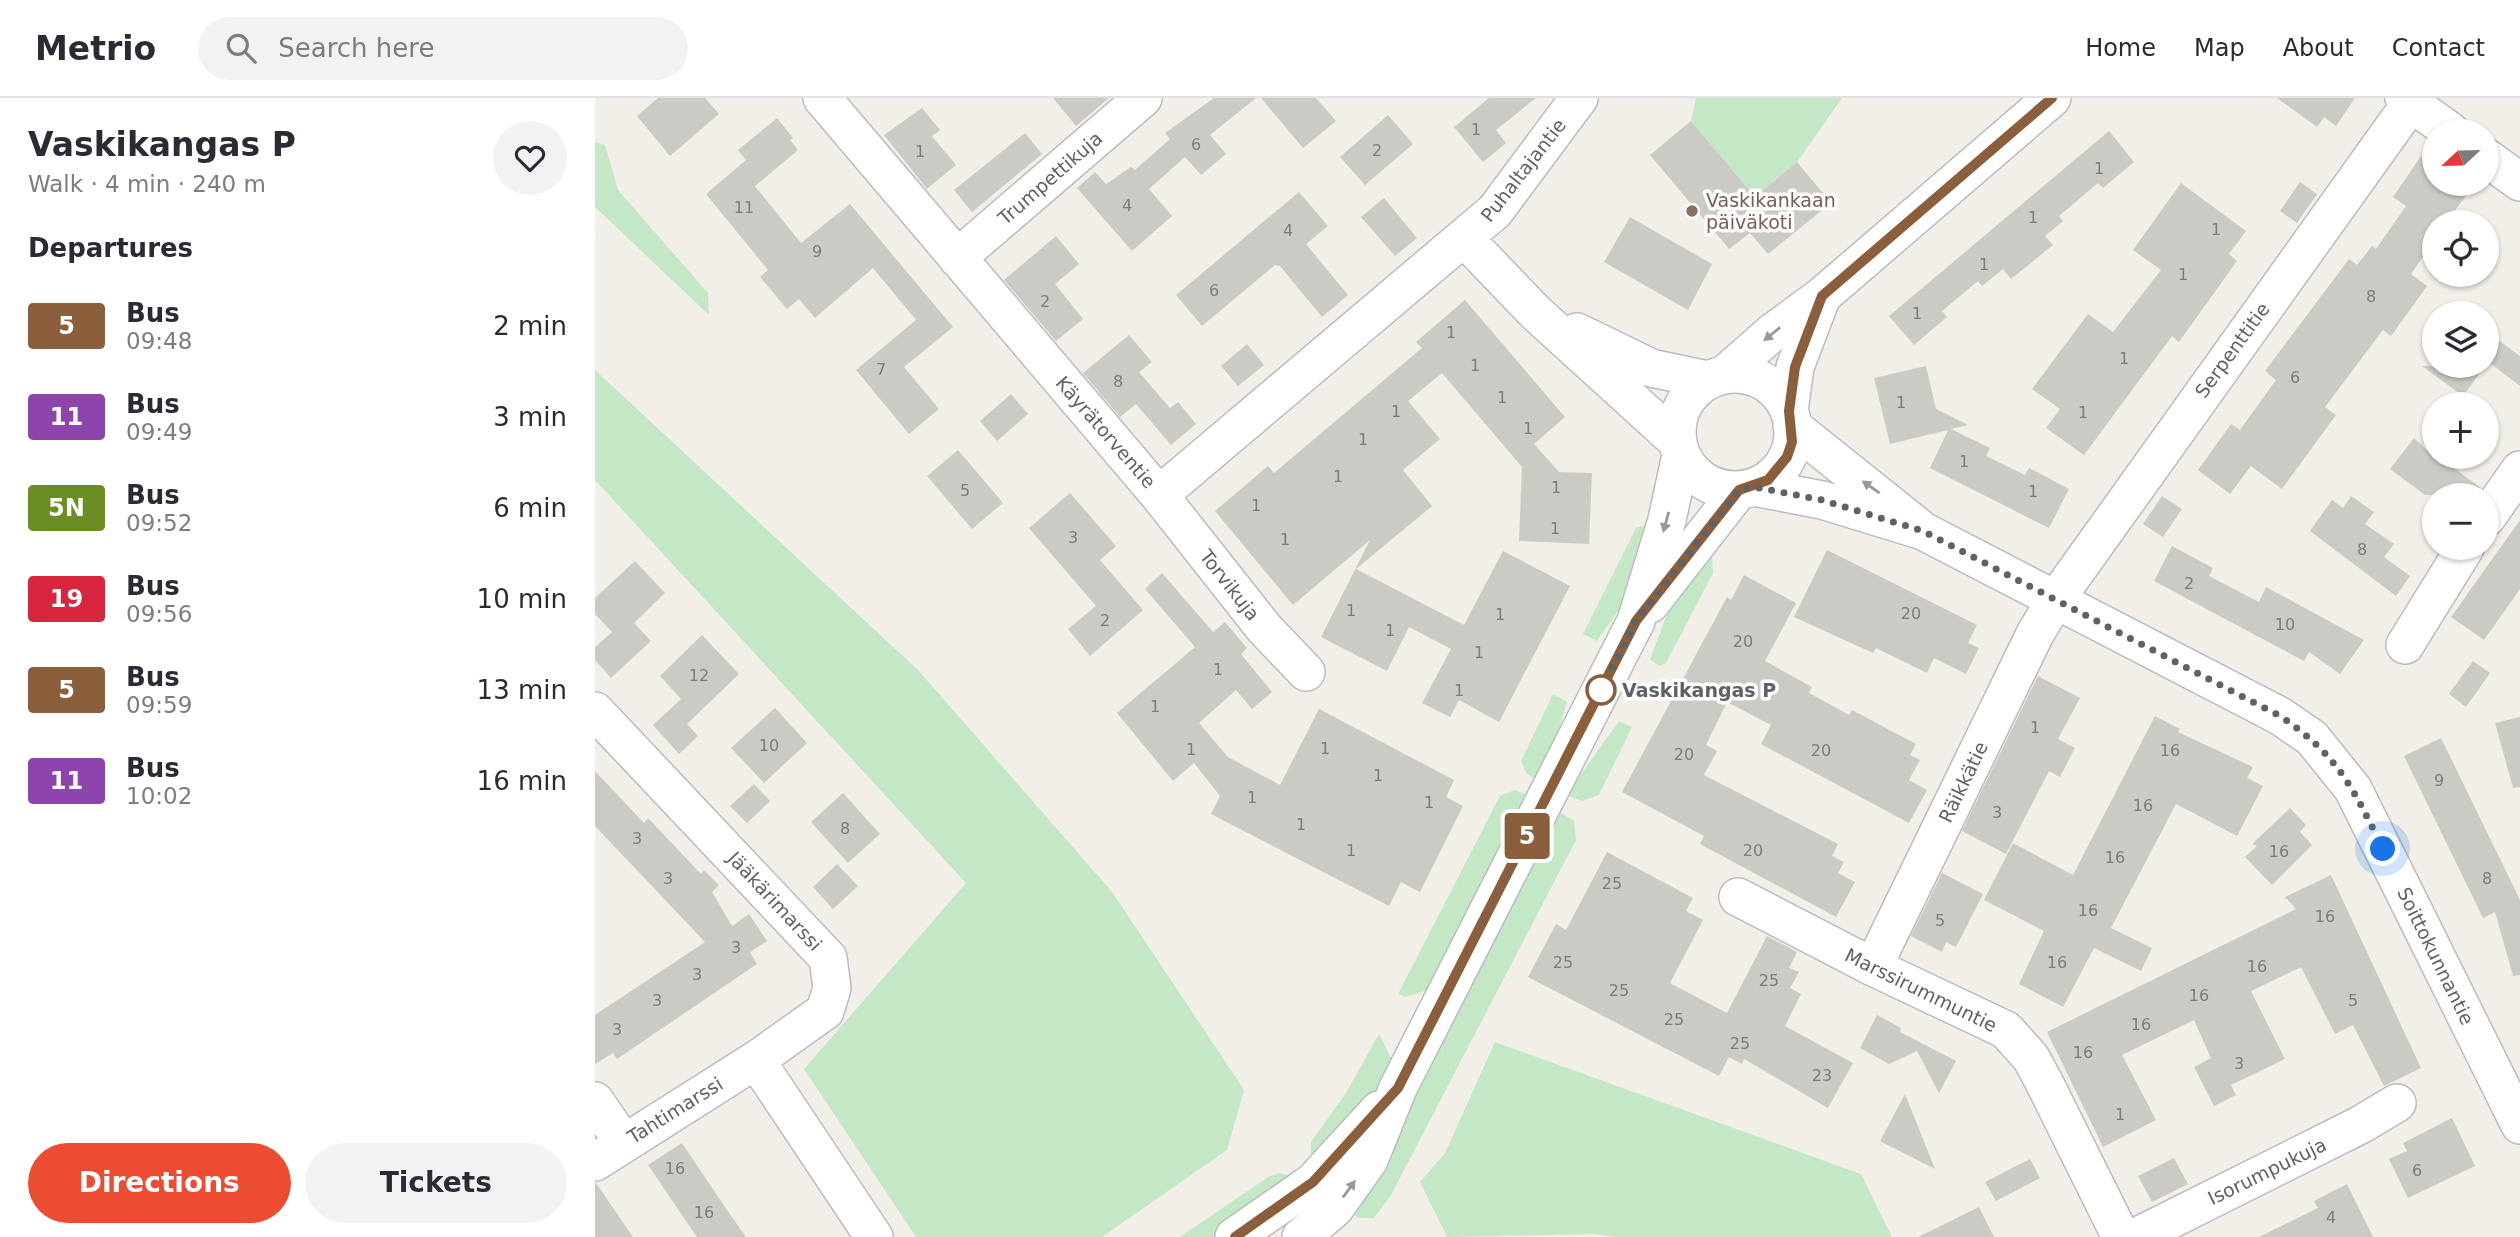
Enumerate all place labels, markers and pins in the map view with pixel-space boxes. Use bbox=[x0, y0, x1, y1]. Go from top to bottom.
place label: Vaskikankaan päiväkoti bbox=[1706, 189, 1836, 233]
marker: Vaskikankaan päiväkoti bbox=[1684, 203, 1700, 219]
marker: Vaskikangas P bbox=[1586, 675, 1616, 705]
place label: Vaskikangas P bbox=[1622, 679, 1776, 701]

